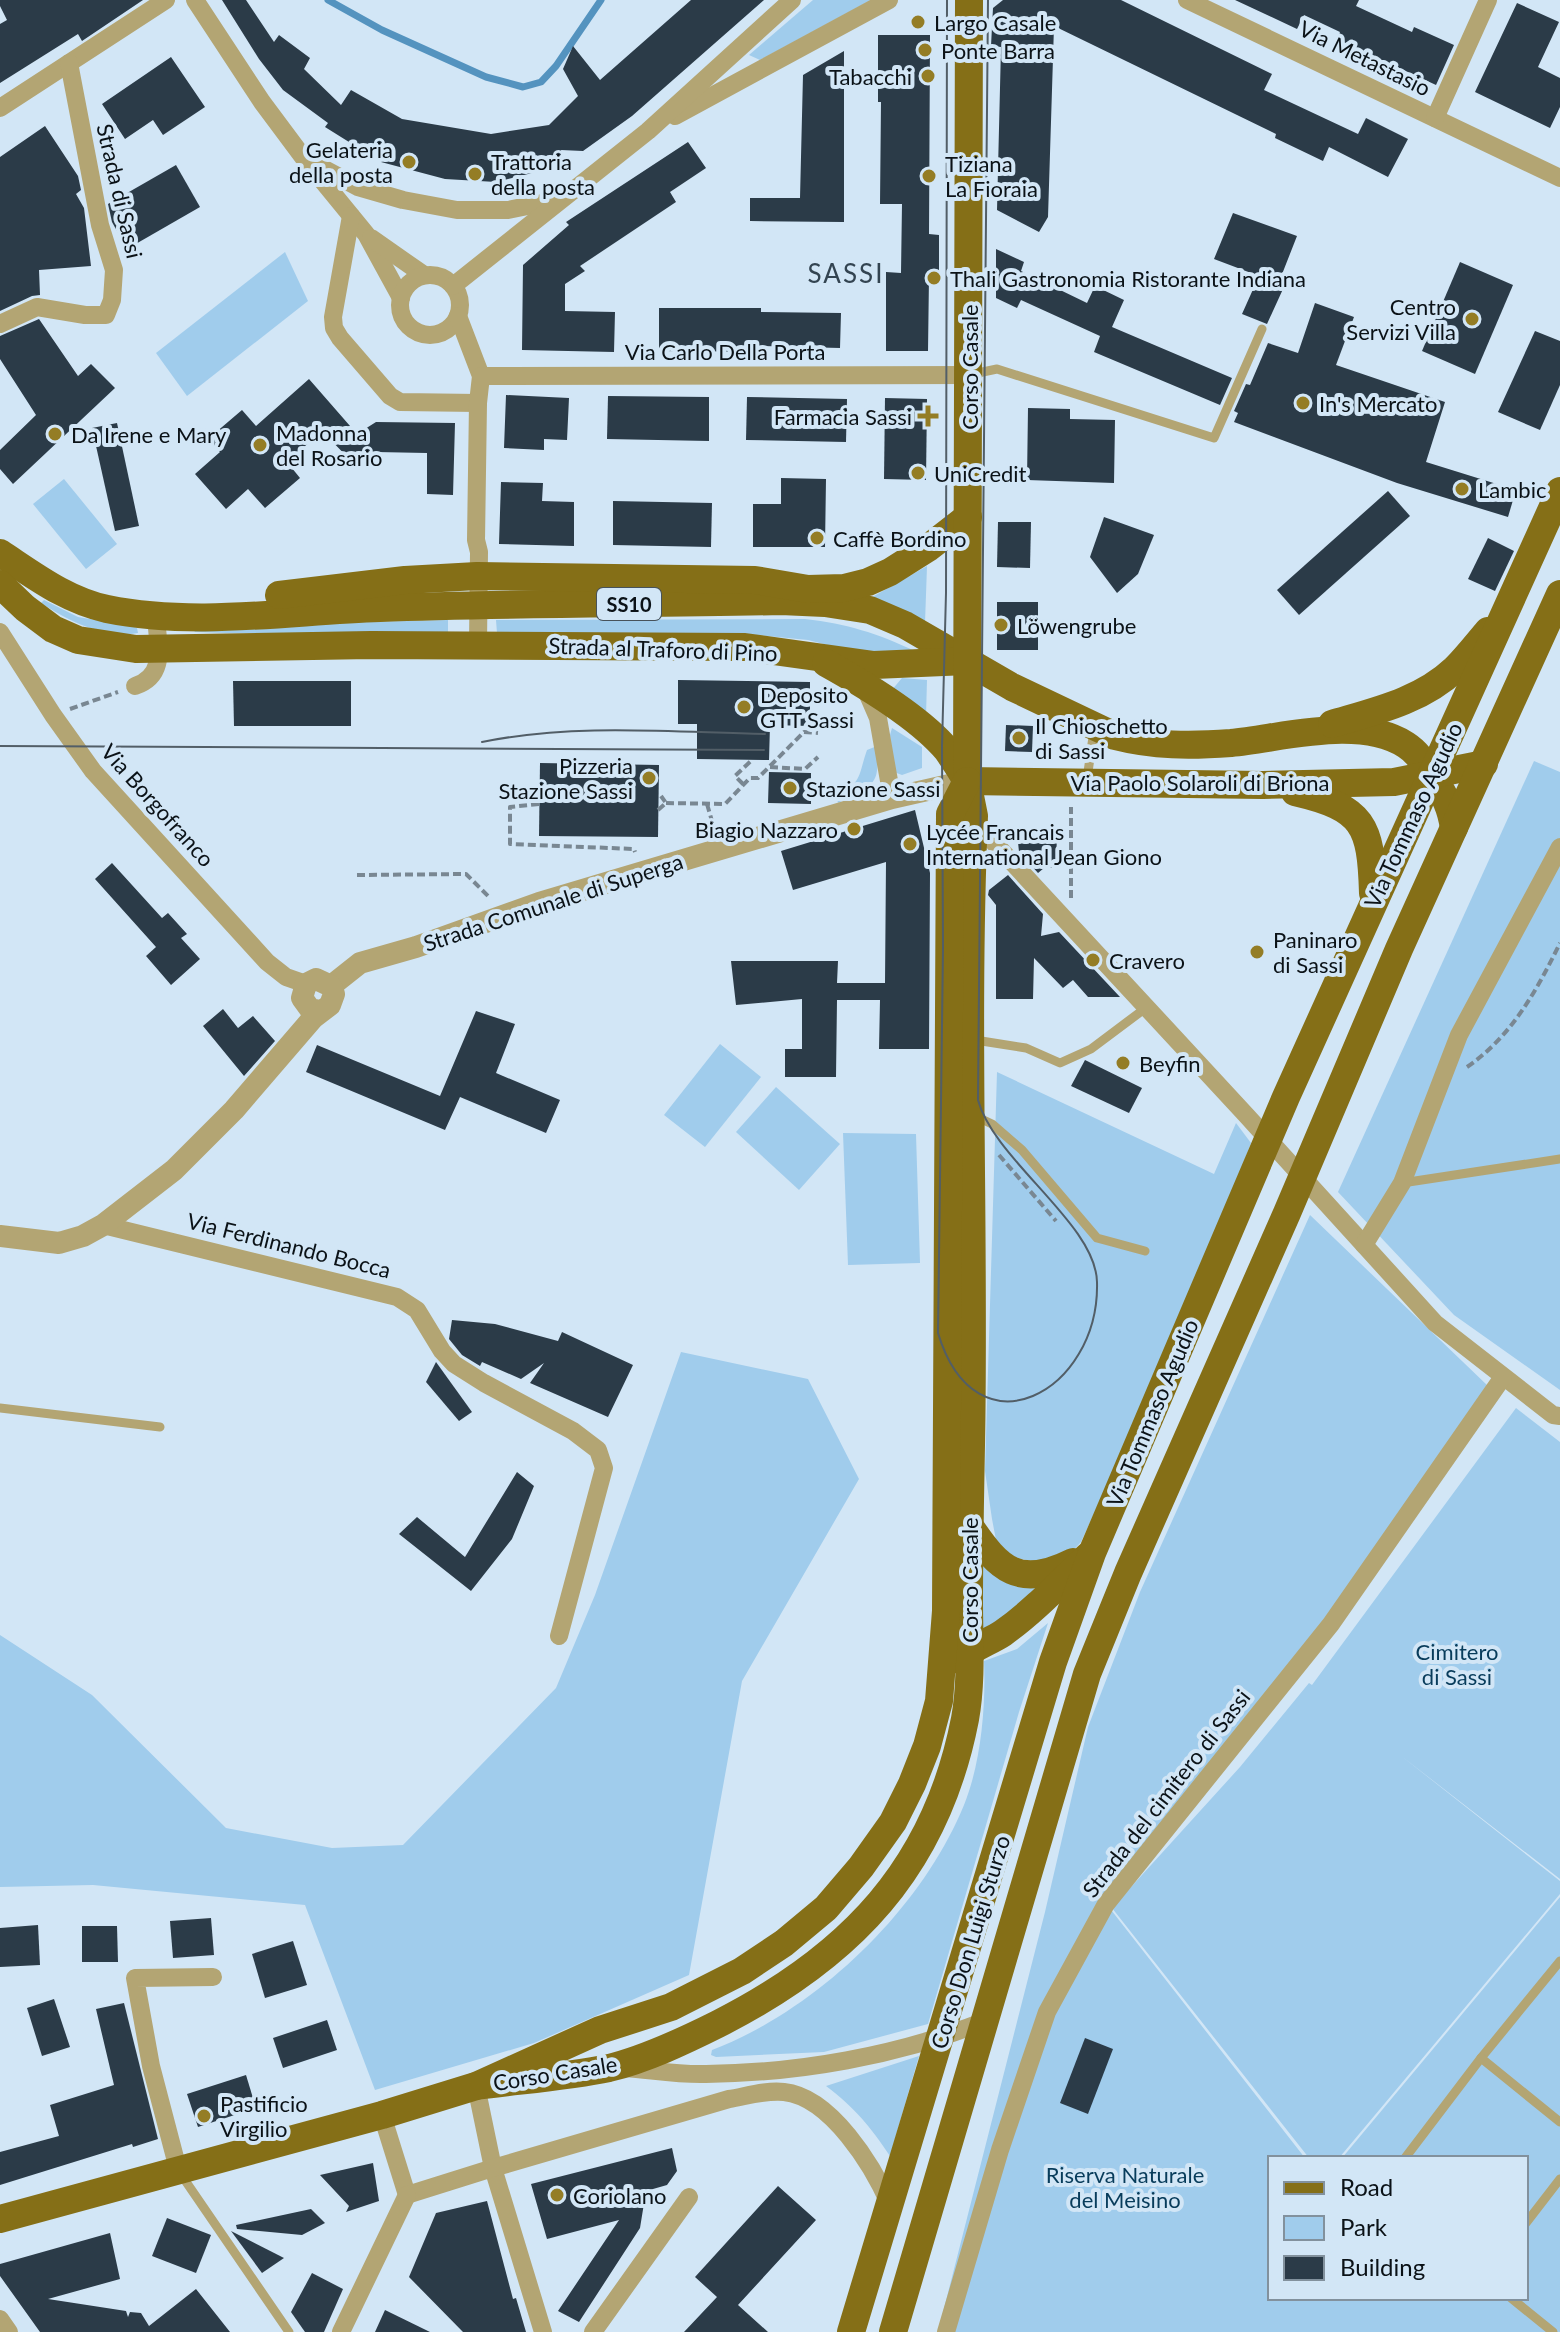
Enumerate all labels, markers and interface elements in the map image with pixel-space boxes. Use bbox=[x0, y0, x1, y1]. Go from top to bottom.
place label: Largo Casale bbox=[934, 9, 1056, 36]
marker: Largo Casale bbox=[909, 13, 927, 31]
street label: Via Metastasio bbox=[1295, 15, 1435, 101]
place label: Ponte Barra bbox=[941, 37, 1055, 64]
marker: Ponte Barra bbox=[916, 41, 934, 59]
place label: Tabacchi bbox=[829, 63, 912, 90]
marker: Tabacchi bbox=[919, 67, 937, 85]
street label: Strada di Sassi bbox=[91, 121, 149, 261]
place label: Gelateria della posta bbox=[289, 136, 393, 188]
place label: Trattoria della posta bbox=[491, 148, 595, 200]
place label: Tiziana La Fioraia bbox=[945, 150, 1038, 202]
marker: Gelateria della posta bbox=[400, 153, 418, 171]
marker: Trattoria della posta bbox=[466, 165, 484, 183]
marker: Tiziana La Fioraia bbox=[920, 167, 938, 185]
district label: SASSI bbox=[808, 257, 884, 289]
place label: Thali Gastronomia Ristorante Indiana bbox=[950, 265, 1306, 292]
marker: Thali Gastronomia Ristorante Indiana bbox=[925, 269, 943, 287]
place label: Centro Servizi Villa bbox=[1346, 293, 1456, 345]
street label: Corso Casale bbox=[956, 304, 983, 430]
marker: Centro Servizi Villa bbox=[1463, 310, 1481, 328]
street label: Via Carlo Della Porta bbox=[625, 338, 825, 365]
place label: In's Mercato bbox=[1319, 390, 1437, 417]
marker: In's Mercato bbox=[1294, 394, 1312, 412]
place label: Farmacia Sassi bbox=[774, 403, 912, 430]
marker: Farmacia Sassi bbox=[919, 407, 937, 425]
place label: Madonna del Rosario bbox=[276, 419, 383, 471]
place label: Da Irene e Mary bbox=[71, 421, 227, 448]
marker: Da Irene e Mary bbox=[46, 425, 64, 443]
marker: Madonna del Rosario bbox=[251, 436, 269, 454]
place label: UniCredit bbox=[934, 460, 1027, 487]
marker: UniCredit bbox=[909, 464, 927, 482]
place label: Lambic bbox=[1478, 476, 1546, 503]
marker: Lambic bbox=[1453, 480, 1471, 498]
place label: Caffè Bordino bbox=[833, 525, 966, 552]
marker: Caffè Bordino bbox=[808, 529, 826, 547]
road number: SS10 bbox=[597, 588, 661, 620]
place label: Löwengrube bbox=[1017, 612, 1136, 639]
marker: Löwengrube bbox=[992, 616, 1010, 634]
street label: Strada al Traforo di Pino bbox=[548, 632, 778, 666]
place label: Deposito GTT Sassi bbox=[760, 681, 854, 733]
marker: Deposito GTT Sassi bbox=[735, 698, 753, 716]
place label: Il Chioschetto di Sassi bbox=[1035, 712, 1168, 764]
street label: Via Tommaso Agudio bbox=[1358, 718, 1468, 912]
marker: Il Chioschetto di Sassi bbox=[1010, 729, 1028, 747]
street label: Via Borgofranco bbox=[96, 738, 220, 872]
place label: Pizzeria Stazione Sassi bbox=[498, 752, 633, 804]
marker: Pizzeria Stazione Sassi bbox=[640, 769, 658, 787]
street label: Via Paolo Solaroli di Briona bbox=[1070, 769, 1330, 796]
place label: Stazione Sassi bbox=[806, 775, 941, 802]
marker: Stazione Sassi bbox=[781, 779, 799, 797]
place label: Biagio Nazzaro bbox=[695, 816, 838, 843]
place label: Lycée Francais International Jean Giono bbox=[926, 818, 1162, 870]
marker: Biagio Nazzaro bbox=[845, 820, 863, 838]
marker: Lycée Francais International Jean Giono bbox=[901, 835, 919, 853]
street label: Strada Comunale di Superga bbox=[420, 847, 686, 957]
place label: Paninaro di Sassi bbox=[1273, 926, 1358, 978]
marker: Paninaro di Sassi bbox=[1248, 943, 1266, 961]
place label: Cravero bbox=[1109, 947, 1185, 974]
marker: Cravero bbox=[1084, 951, 1102, 969]
place label: Beyfin bbox=[1139, 1050, 1201, 1077]
marker: Beyfin bbox=[1114, 1054, 1132, 1072]
street label: Via Ferdinando Bocca bbox=[184, 1207, 394, 1283]
street label: Via Tommaso Agudio bbox=[1100, 1315, 1204, 1511]
street label: Corso Casale bbox=[956, 1517, 983, 1643]
park label: Cimitero di Sassi bbox=[1416, 1638, 1498, 1690]
street label: Strada del cimitero di Sassi bbox=[1076, 1684, 1256, 1902]
street label: Corso Don Luigi Sturzo bbox=[925, 1832, 1015, 2052]
street label: Corso Casale bbox=[491, 2050, 619, 2096]
place label: Pastificio Virgilio bbox=[220, 2090, 308, 2142]
marker: Pastificio Virgilio bbox=[195, 2107, 213, 2125]
legend bbox=[1268, 2156, 1528, 2300]
park label: Riserva Naturale del Meisino bbox=[1046, 2161, 1204, 2213]
text: Road bbox=[1340, 2172, 1393, 2201]
place label: Coriolano bbox=[573, 2182, 667, 2209]
marker: Coriolano bbox=[548, 2186, 566, 2204]
text: Park bbox=[1340, 2212, 1388, 2241]
text: Building bbox=[1340, 2252, 1425, 2281]

